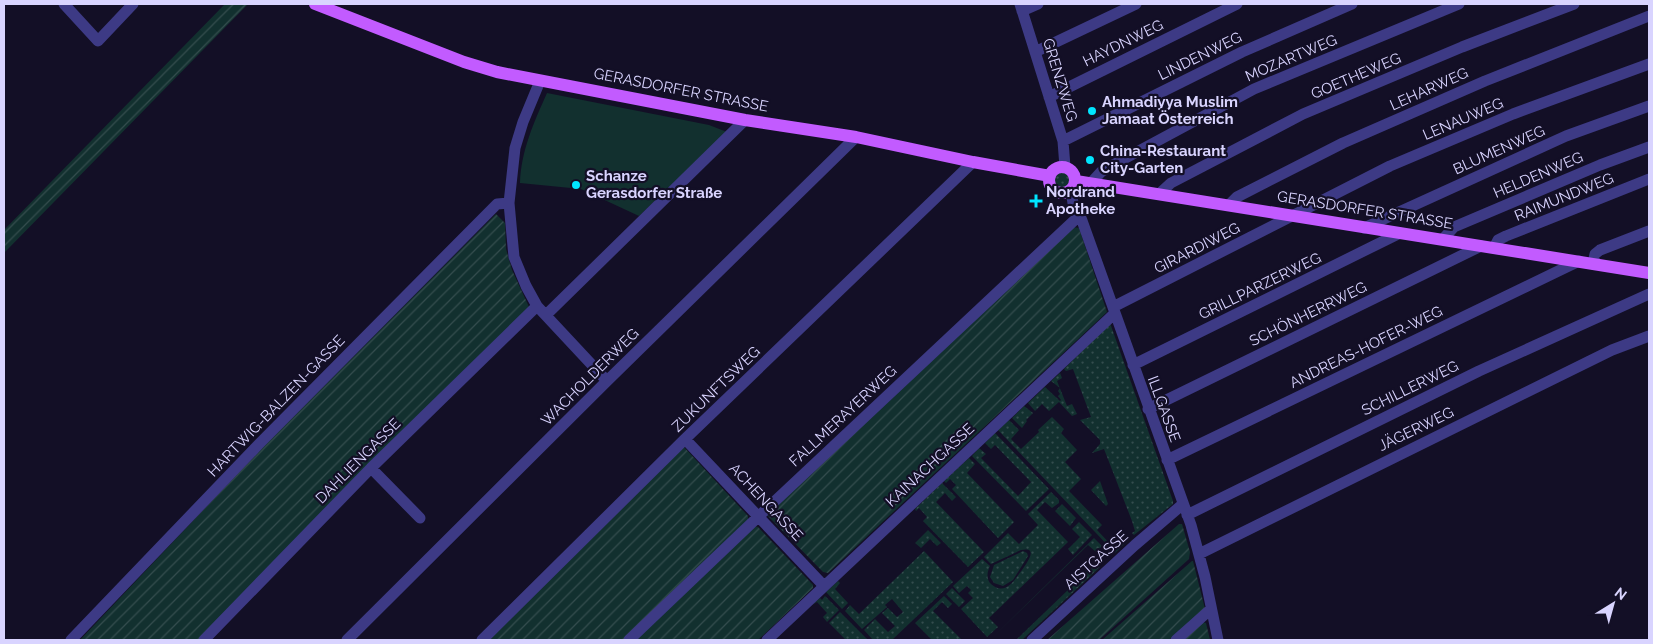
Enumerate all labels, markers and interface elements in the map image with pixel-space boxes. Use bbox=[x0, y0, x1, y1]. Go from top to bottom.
street label: HAYDNWEG bbox=[1080, 16, 1166, 70]
street label: LINDENWEG bbox=[1155, 28, 1245, 84]
street label: MOZARTWEG bbox=[1242, 31, 1340, 85]
street label: GRENZWEG bbox=[1039, 36, 1081, 124]
street label: GOETHEWEG bbox=[1308, 49, 1404, 103]
street label: GERASDORFER STRASSE bbox=[592, 64, 770, 116]
street label: LEHARWEG bbox=[1387, 64, 1471, 114]
place label: Ahmadiyya Muslim Jamaat Österreich bbox=[1102, 93, 1238, 128]
street label: LENAUWEG bbox=[1420, 94, 1506, 144]
marker: Ahmadiyya Muslim Jamaat Österreich bbox=[1086, 105, 1098, 117]
street label: BLUMENWEG bbox=[1450, 122, 1548, 178]
place label: China-Restaurant City-Garten bbox=[1100, 142, 1226, 177]
street label: HELDENWEG bbox=[1490, 148, 1586, 202]
marker: China-Restaurant City-Garten bbox=[1084, 154, 1096, 166]
place label: Schanze Gerasdorfer Straße bbox=[586, 167, 722, 202]
street label: RAIMUNDWEG bbox=[1512, 169, 1616, 225]
marker: Schanze Gerasdorfer Straße bbox=[570, 179, 582, 191]
place label: Nordrand Apotheke bbox=[1046, 183, 1115, 218]
street label: GERASDORFER STRASSE bbox=[1276, 187, 1454, 233]
marker: Nordrand Apotheke bbox=[1030, 195, 1042, 207]
street label: GIRARDIWEG bbox=[1151, 219, 1243, 277]
street label: GRILLPARZERWEG bbox=[1196, 249, 1324, 323]
street label: SCHÖNHERRWEG bbox=[1246, 277, 1370, 350]
street label: ANDREAS-HOFER-WEG bbox=[1287, 302, 1445, 392]
street label: WACHOLDERWEG bbox=[537, 324, 643, 430]
street label: HARTWIG-BALZEN-GASSE bbox=[204, 332, 348, 480]
street label: ZUKUNFTSWEG bbox=[668, 342, 764, 436]
street label: SCHILLERWEG bbox=[1359, 357, 1461, 419]
street label: FALLMERAYERWEG bbox=[786, 362, 900, 470]
street label: ILLGASSE bbox=[1144, 374, 1184, 444]
street label: JÄGERWEG bbox=[1375, 402, 1457, 455]
street label: DAHLIENGASSE bbox=[312, 415, 404, 507]
street label: KAINACHGASSE bbox=[882, 419, 978, 511]
street label: ACHENGASSE bbox=[725, 459, 807, 545]
street label: AISTGASSE bbox=[1060, 527, 1132, 593]
north arrow bbox=[1588, 579, 1638, 629]
text: N bbox=[1612, 584, 1630, 603]

